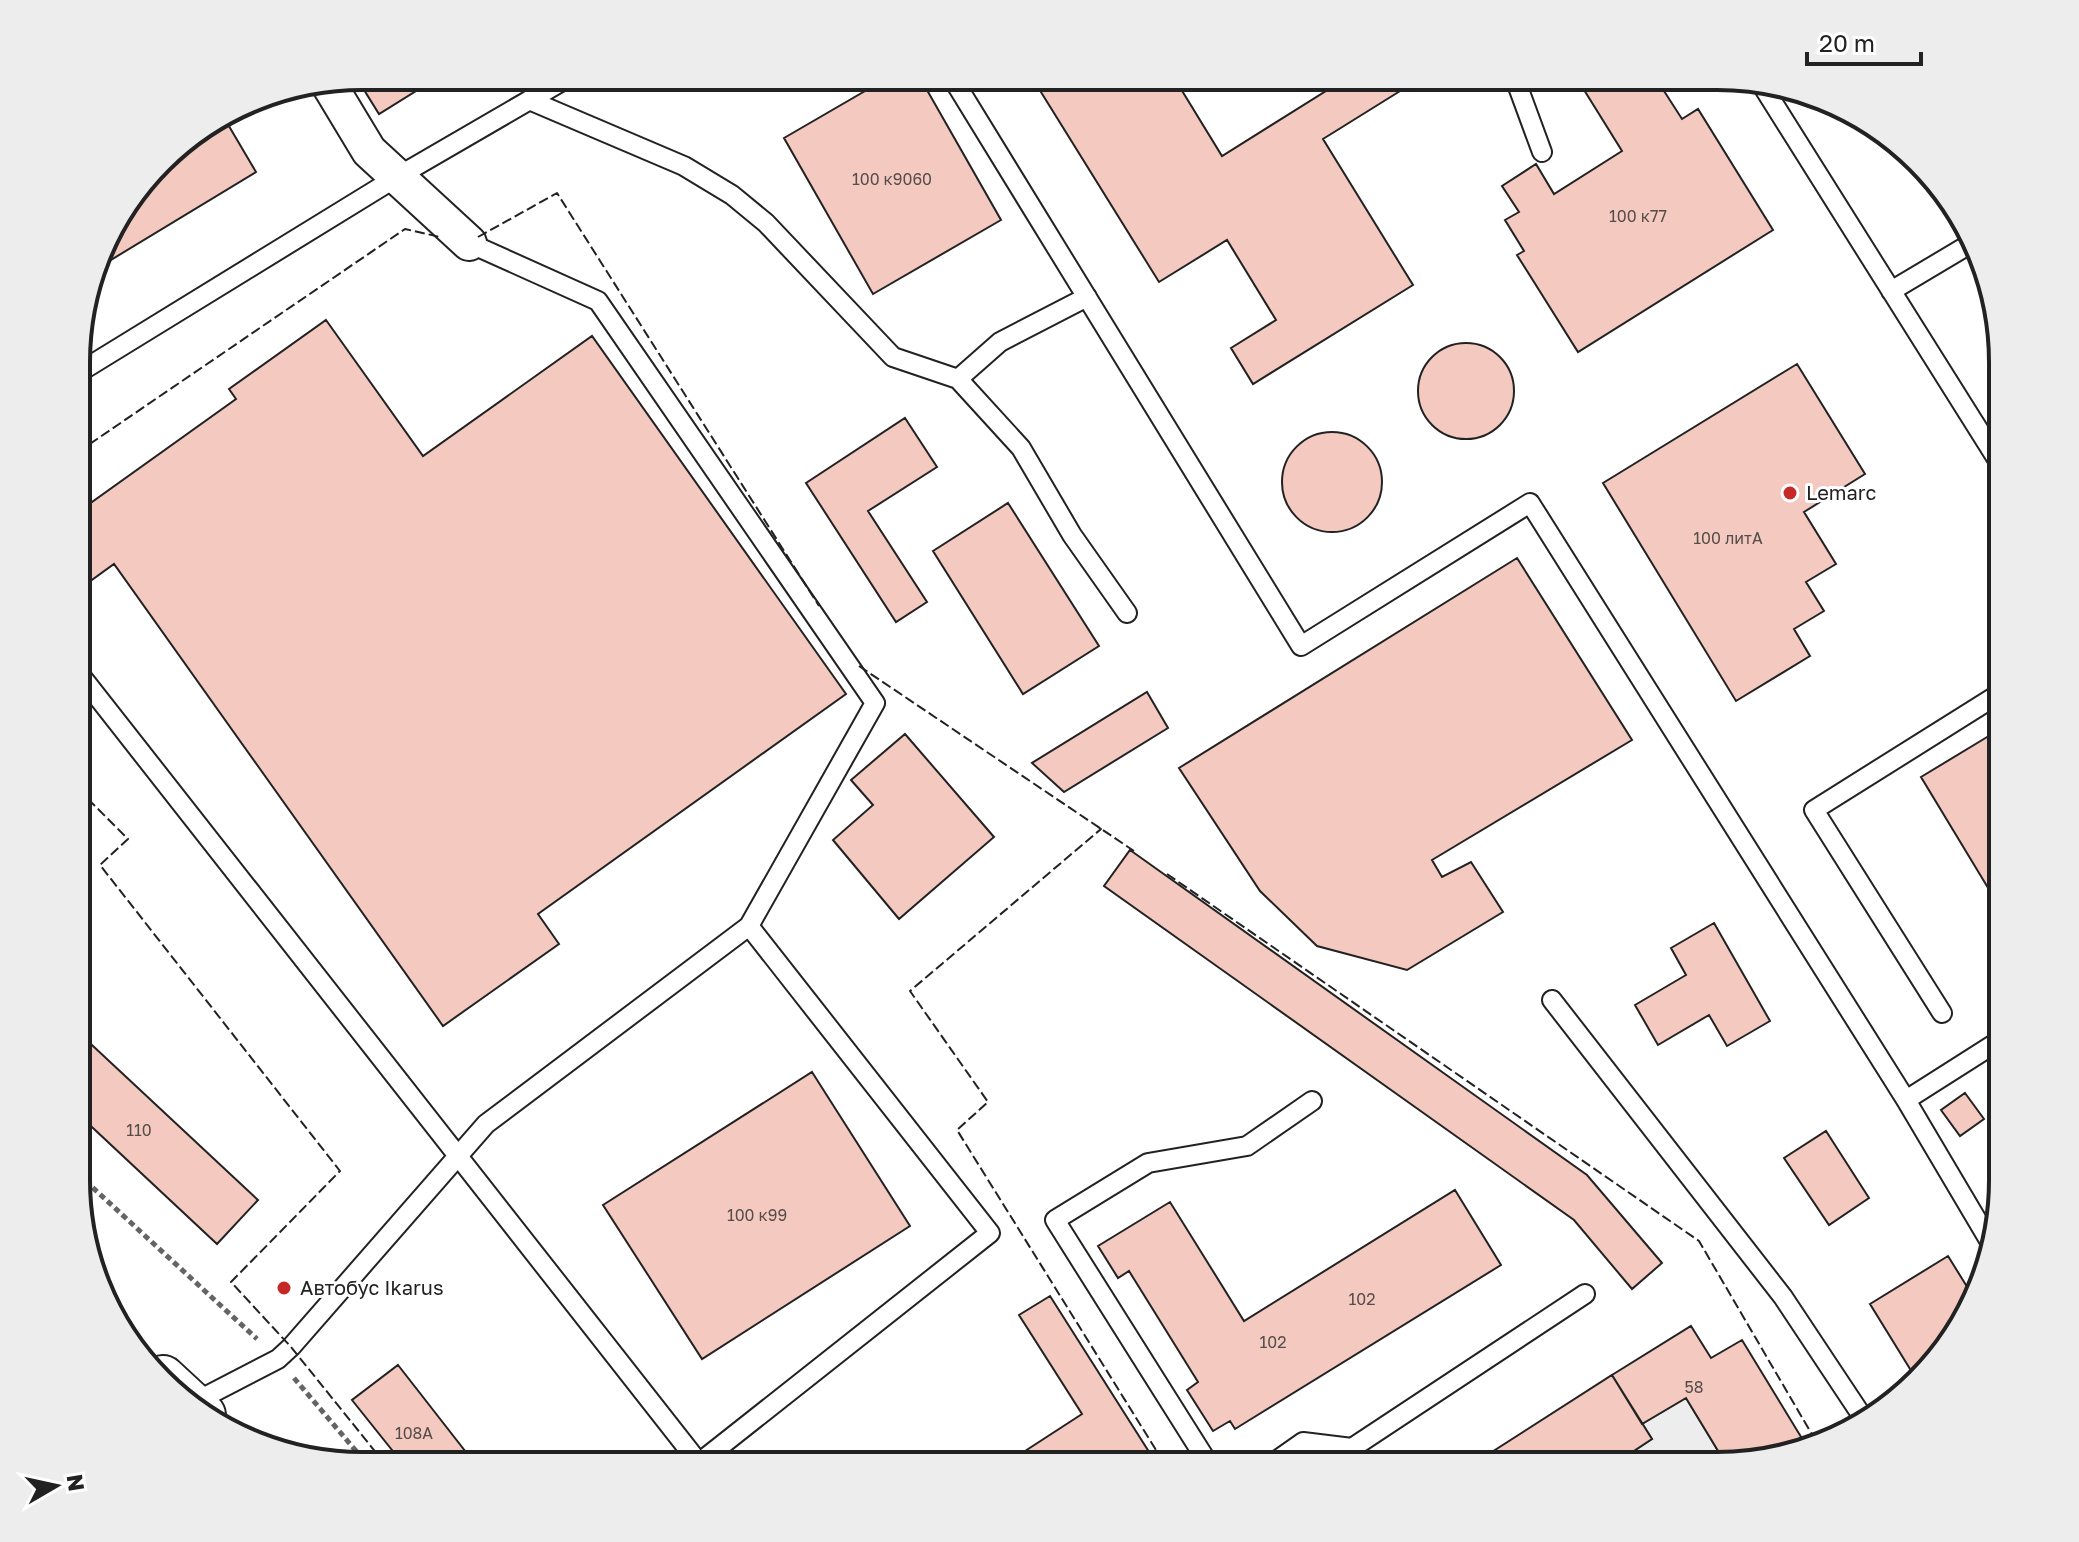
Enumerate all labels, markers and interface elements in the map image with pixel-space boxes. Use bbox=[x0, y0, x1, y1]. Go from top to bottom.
scale bar bbox=[1807, 16, 1921, 66]
text: 20 m bbox=[1819, 28, 1875, 57]
house number: 100 к9060 bbox=[852, 169, 932, 189]
house number: 100 к77 bbox=[1609, 206, 1667, 226]
place label: Lemarc bbox=[1806, 480, 1876, 504]
marker: Lemarc bbox=[1781, 484, 1799, 502]
house number: 100 литА bbox=[1693, 528, 1763, 548]
house number: 110 bbox=[126, 1120, 152, 1140]
house number: 100 к99 bbox=[727, 1205, 787, 1225]
place label: Автобус Ikarus bbox=[300, 1275, 443, 1299]
marker: Автобус Ikarus bbox=[275, 1279, 293, 1297]
house number: 102 bbox=[1349, 1289, 1375, 1309]
house number: 102 bbox=[1260, 1332, 1286, 1352]
house number: 58 bbox=[1684, 1377, 1704, 1397]
house number: 108А bbox=[395, 1423, 433, 1443]
north arrow bbox=[16, 1446, 96, 1526]
text: N bbox=[62, 1472, 91, 1493]

